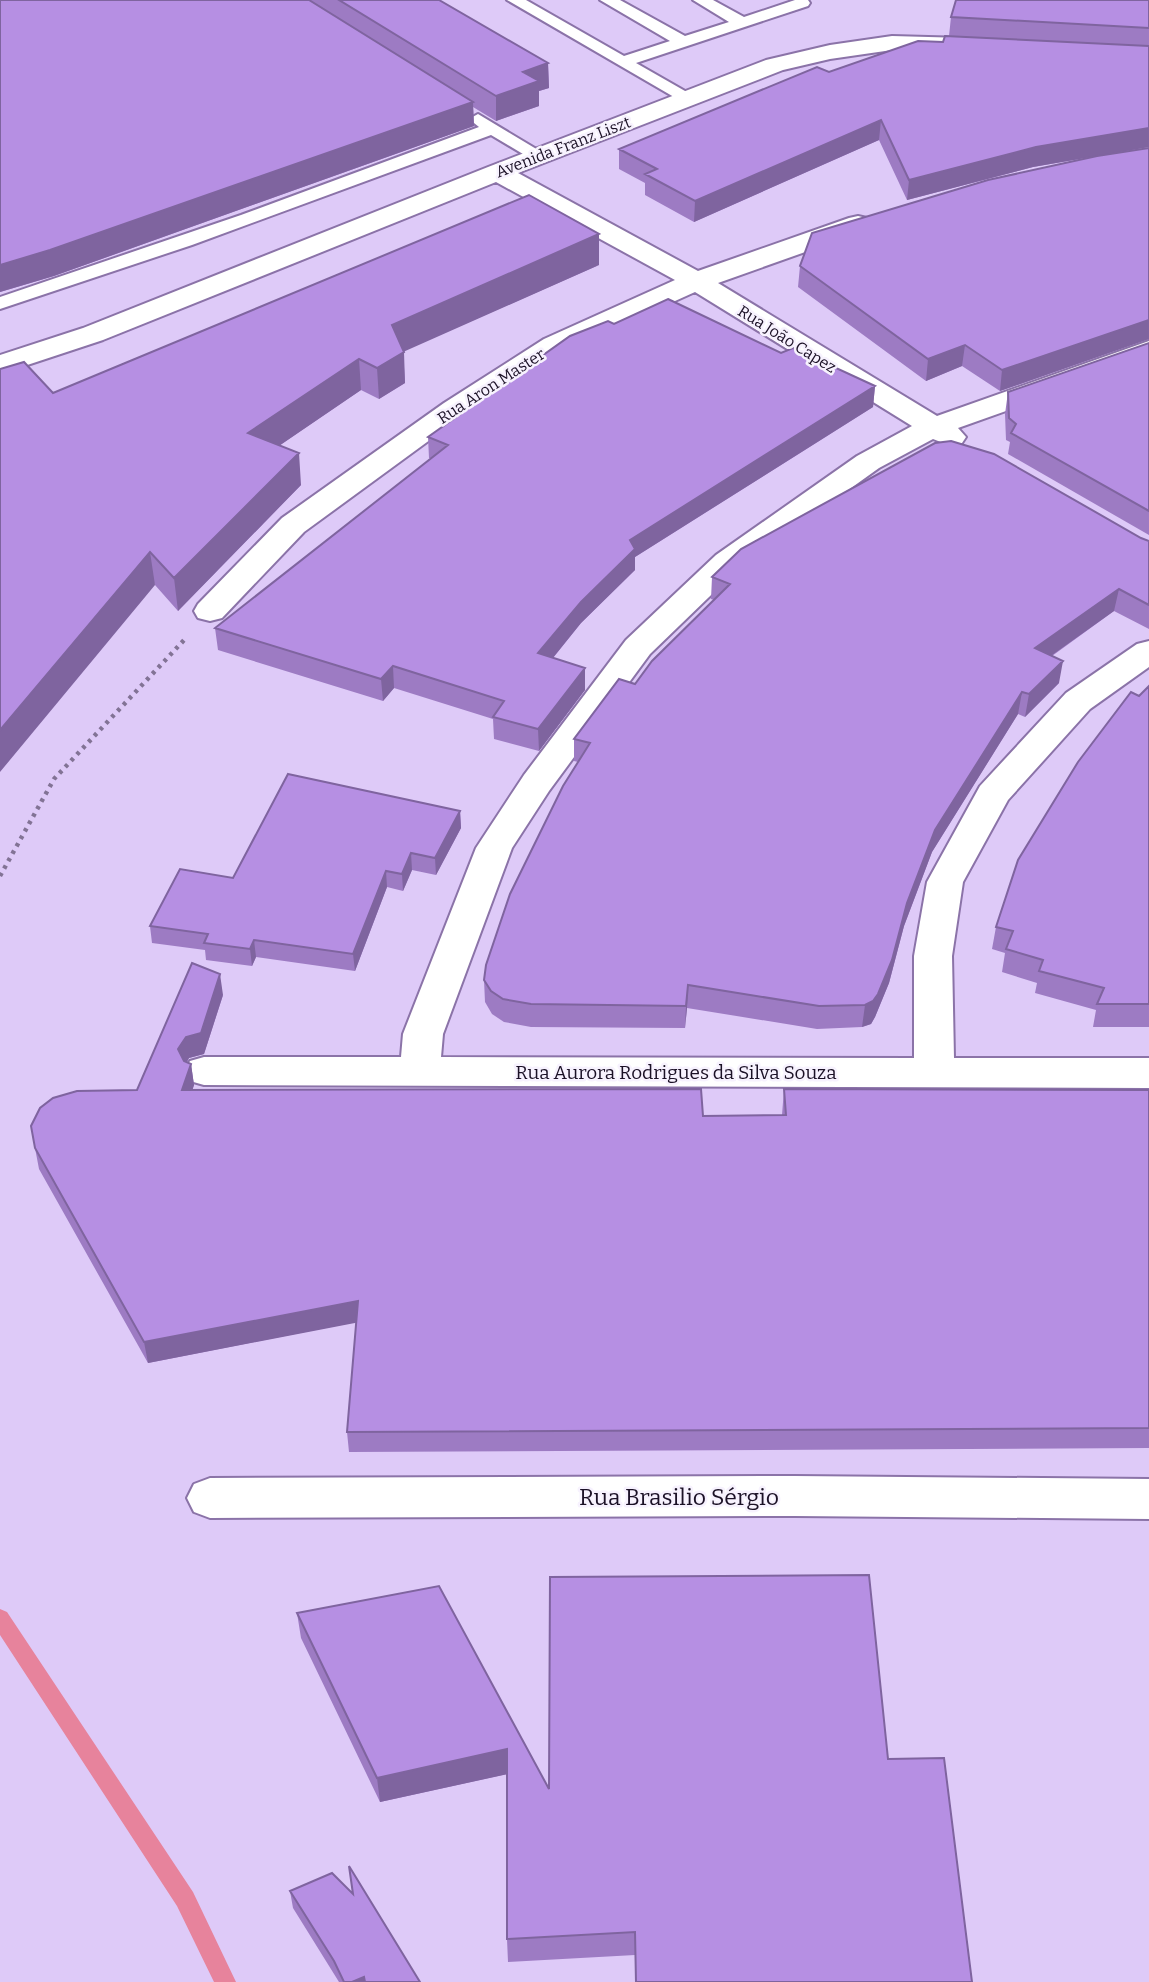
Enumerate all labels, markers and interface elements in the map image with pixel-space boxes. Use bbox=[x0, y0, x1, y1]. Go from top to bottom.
street label: Avenida Franz Liszt bbox=[493, 112, 633, 182]
street label: Rua João Capez bbox=[734, 301, 840, 377]
street label: Rua Aron Master bbox=[434, 344, 548, 428]
street label: Rua Aurora Rodrigues da Silva Souza bbox=[515, 1061, 837, 1084]
street label: Rua Brasilio Sérgio bbox=[579, 1483, 779, 1511]

